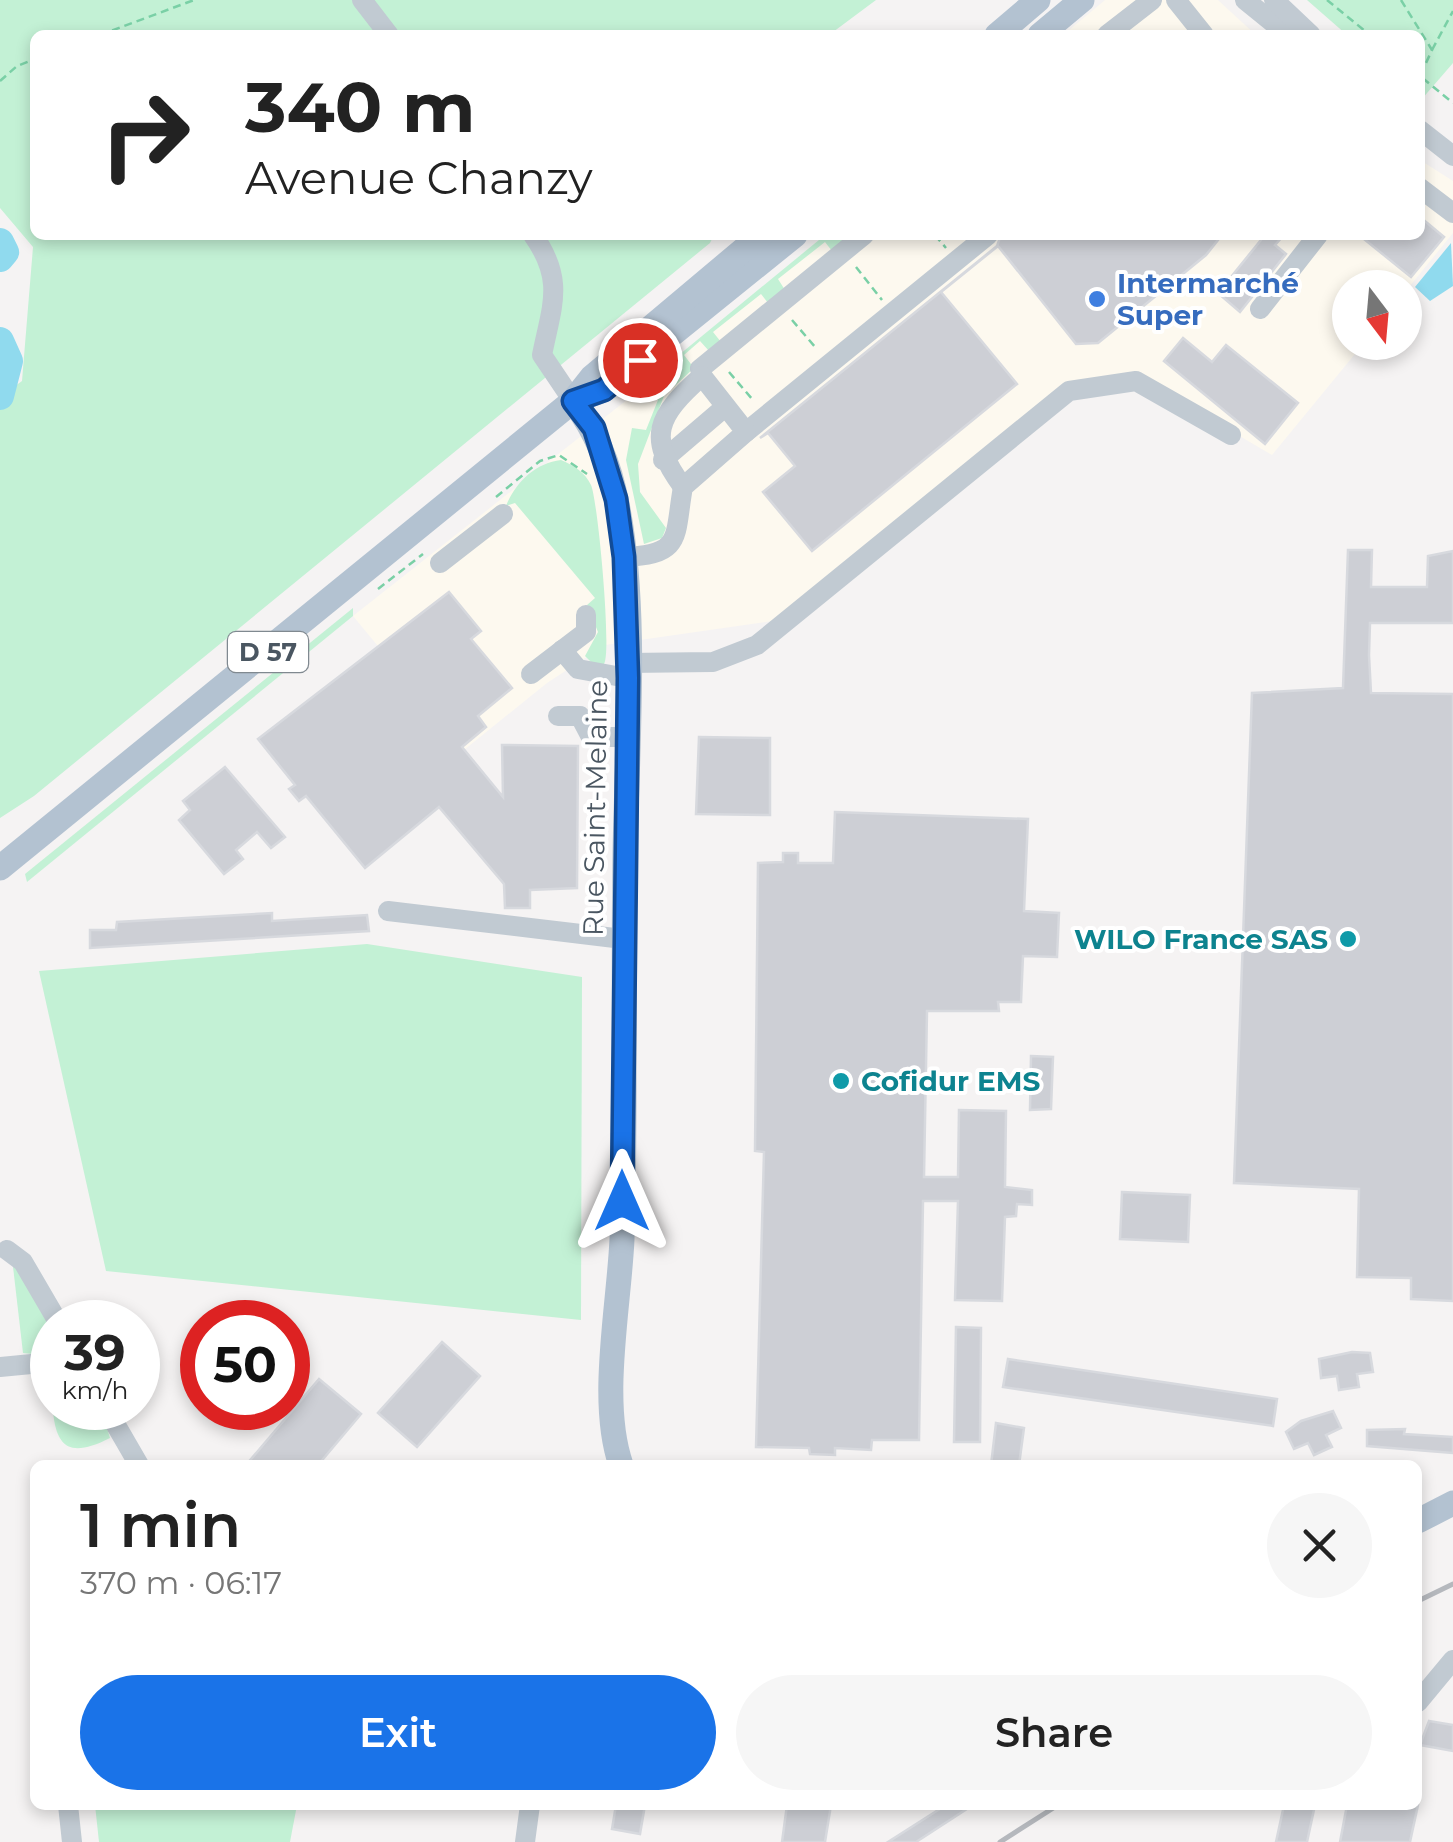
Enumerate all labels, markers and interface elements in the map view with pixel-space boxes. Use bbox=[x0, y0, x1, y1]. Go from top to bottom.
text: 340 m bbox=[245, 64, 475, 150]
icon: right bbox=[80, 70, 210, 200]
text: Avenue Chanzy bbox=[245, 150, 593, 205]
place label: Intermarché Super bbox=[1117, 266, 1299, 332]
north arrow bbox=[1332, 270, 1422, 360]
map controls bbox=[1332, 270, 1422, 360]
marker: Intermarché Super bbox=[1086, 288, 1108, 310]
pin bbox=[598, 318, 683, 403]
icon: arrive bbox=[613, 333, 668, 388]
road number: D 57 bbox=[228, 632, 308, 672]
street label: Rue Saint-Melaine bbox=[576, 680, 614, 936]
place label: WILO France SAS bbox=[1074, 922, 1328, 956]
marker: WILO France SAS bbox=[1337, 928, 1359, 950]
place label: Cofidur EMS bbox=[861, 1064, 1041, 1098]
marker: Cofidur EMS bbox=[830, 1070, 852, 1092]
position arrow bbox=[570, 1149, 674, 1253]
speed limit sign: 50 bbox=[180, 1300, 310, 1430]
text: 39 bbox=[64, 1322, 126, 1383]
text: km/h bbox=[62, 1375, 128, 1405]
text: 1 min bbox=[80, 1489, 241, 1562]
button: close bbox=[1267, 1493, 1372, 1598]
text: 370 m · 06:17 bbox=[80, 1563, 282, 1602]
button: Exit bbox=[80, 1675, 716, 1790]
button: Share bbox=[736, 1675, 1372, 1790]

